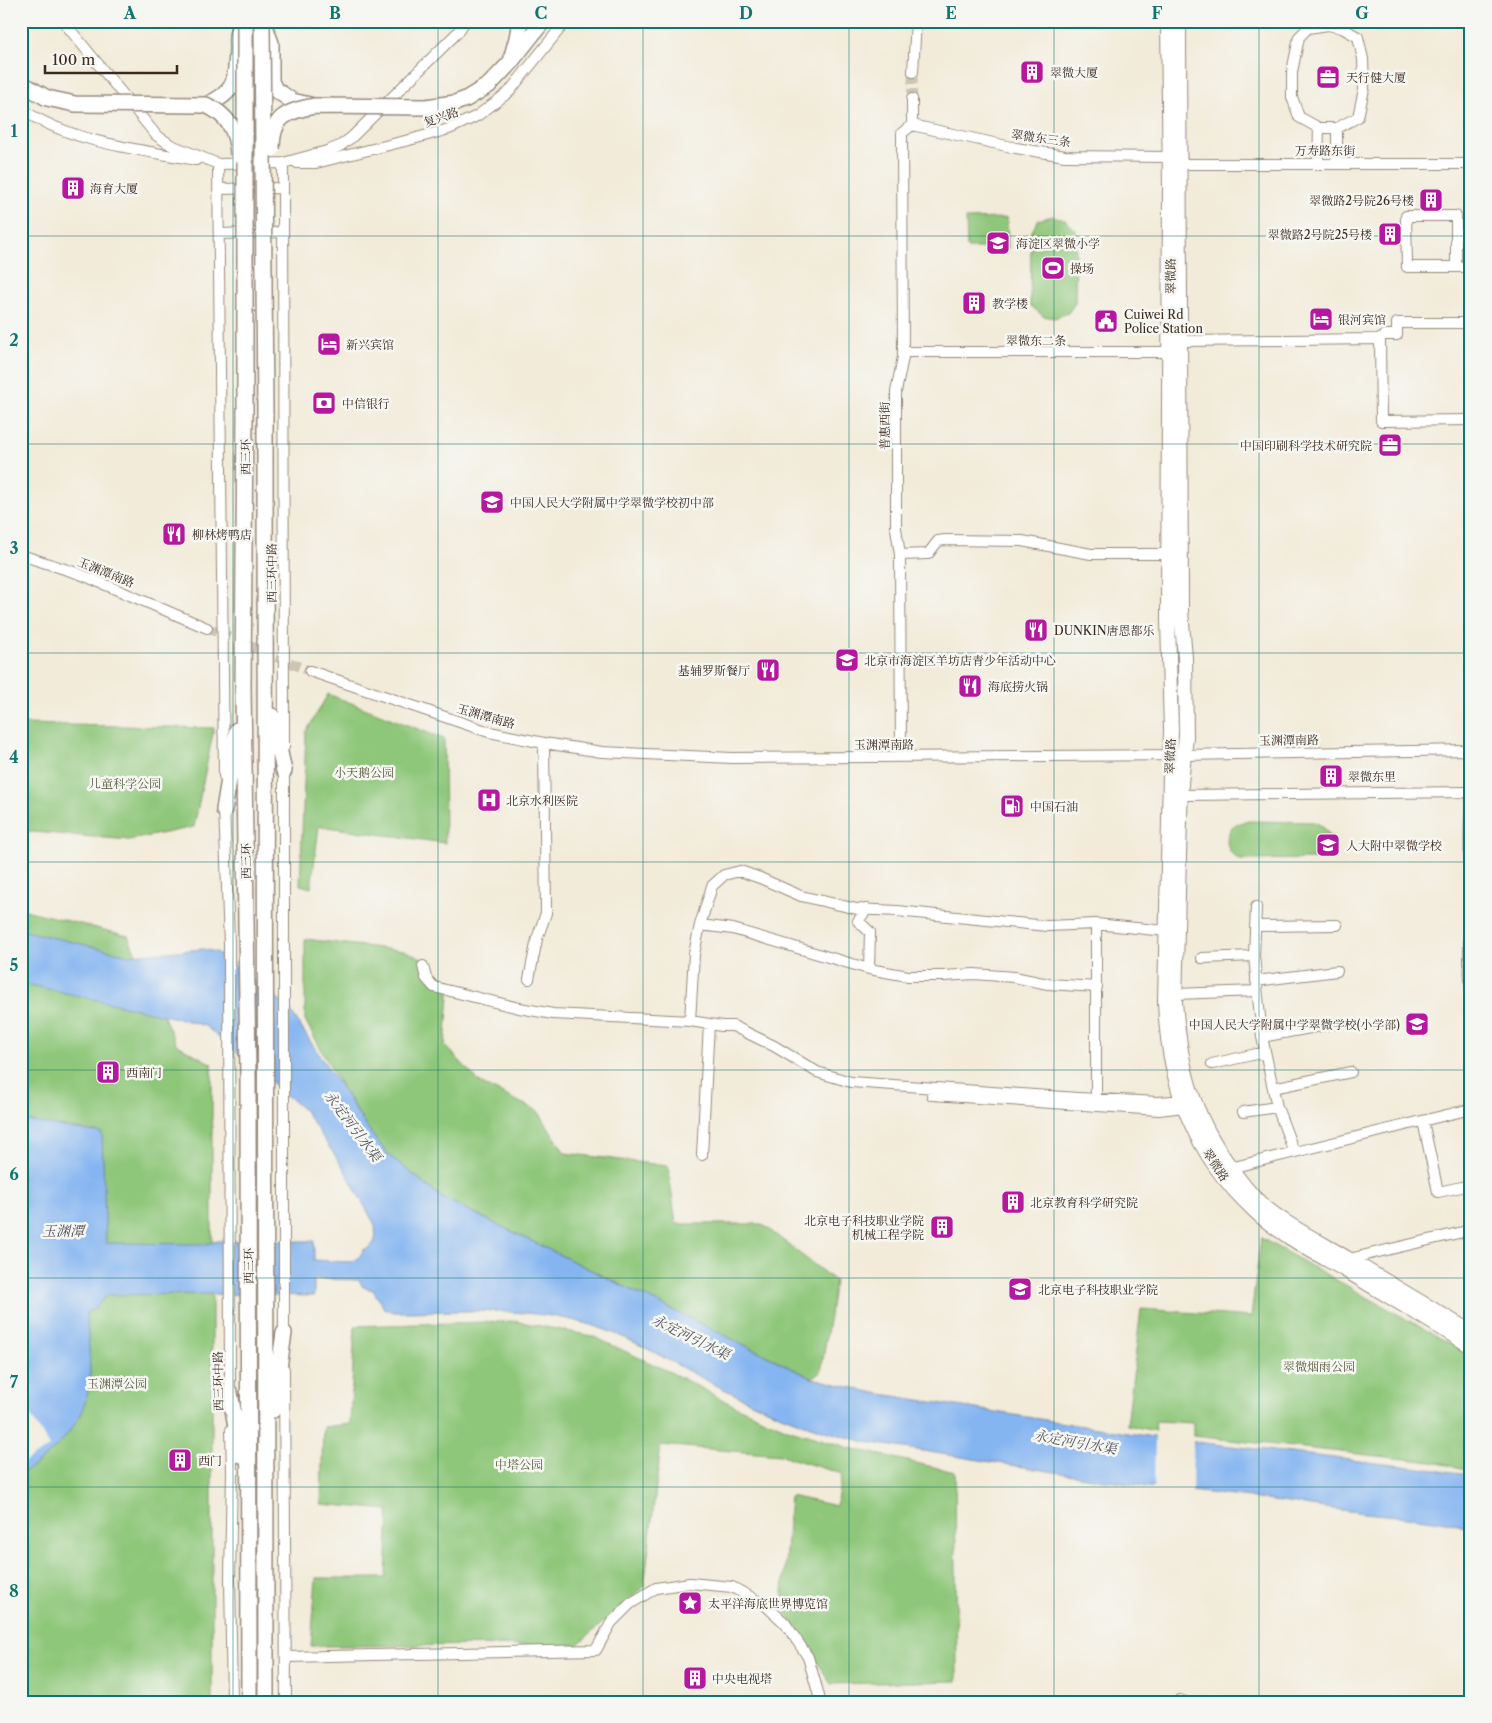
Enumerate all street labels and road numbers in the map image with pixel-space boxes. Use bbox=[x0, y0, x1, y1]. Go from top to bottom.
street label: 复兴路 bbox=[422, 104, 460, 130]
street label: 翠微东三条 bbox=[1010, 126, 1072, 150]
street label: 万寿路东街 bbox=[1295, 143, 1356, 158]
street label: 翠微路 bbox=[1163, 258, 1178, 294]
street label: 翠微东二条 bbox=[1006, 333, 1066, 348]
street label: 普惠西街 bbox=[877, 401, 892, 450]
street label: 西三环 bbox=[238, 439, 253, 475]
street label: 西三环中路 bbox=[264, 543, 279, 603]
street label: 玉渊潭南路 bbox=[75, 554, 137, 590]
street label: 玉渊潭南路 bbox=[455, 701, 517, 731]
street label: 玉渊潭南路 bbox=[1259, 732, 1319, 748]
street label: 玉渊潭南路 bbox=[854, 737, 914, 752]
street label: 翠微路 bbox=[1162, 738, 1178, 774]
street label: 西三环 bbox=[238, 843, 254, 879]
street label: 翠微路 bbox=[1200, 1146, 1232, 1184]
street label: 西三环 bbox=[241, 1248, 256, 1284]
street label: 西三环中路 bbox=[210, 1351, 226, 1411]

